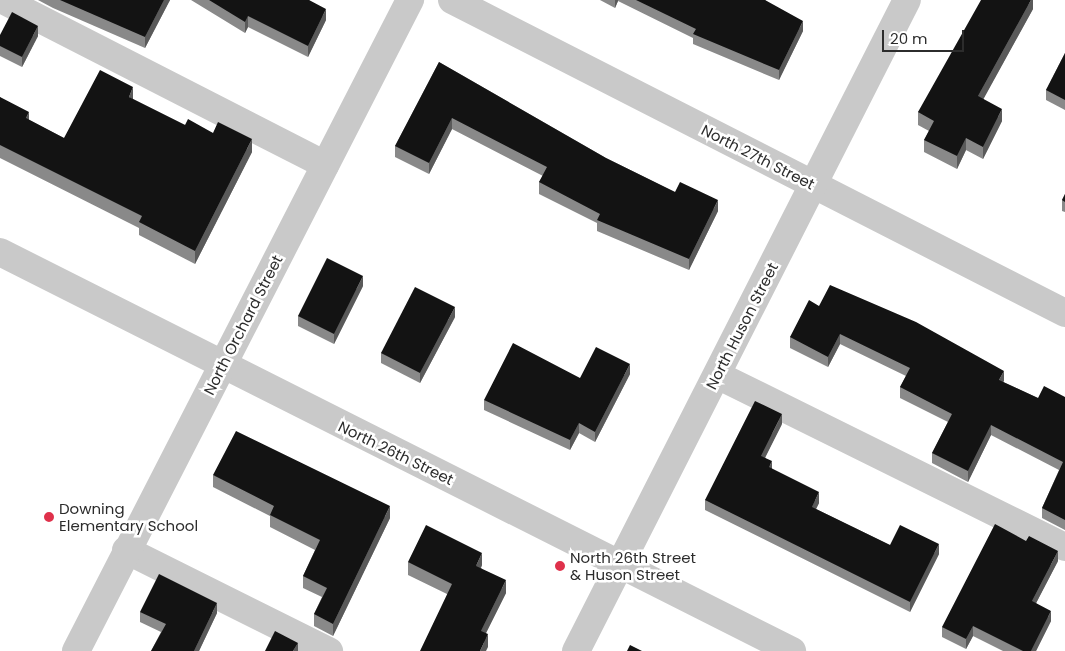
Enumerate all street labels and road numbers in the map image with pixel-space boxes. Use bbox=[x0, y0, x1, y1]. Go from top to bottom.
street label: North 27th Street bbox=[698, 121, 818, 193]
street label: North Orchard Street bbox=[200, 252, 286, 398]
street label: North Huson Street bbox=[702, 260, 782, 392]
street label: North 26th Street bbox=[335, 417, 457, 489]

